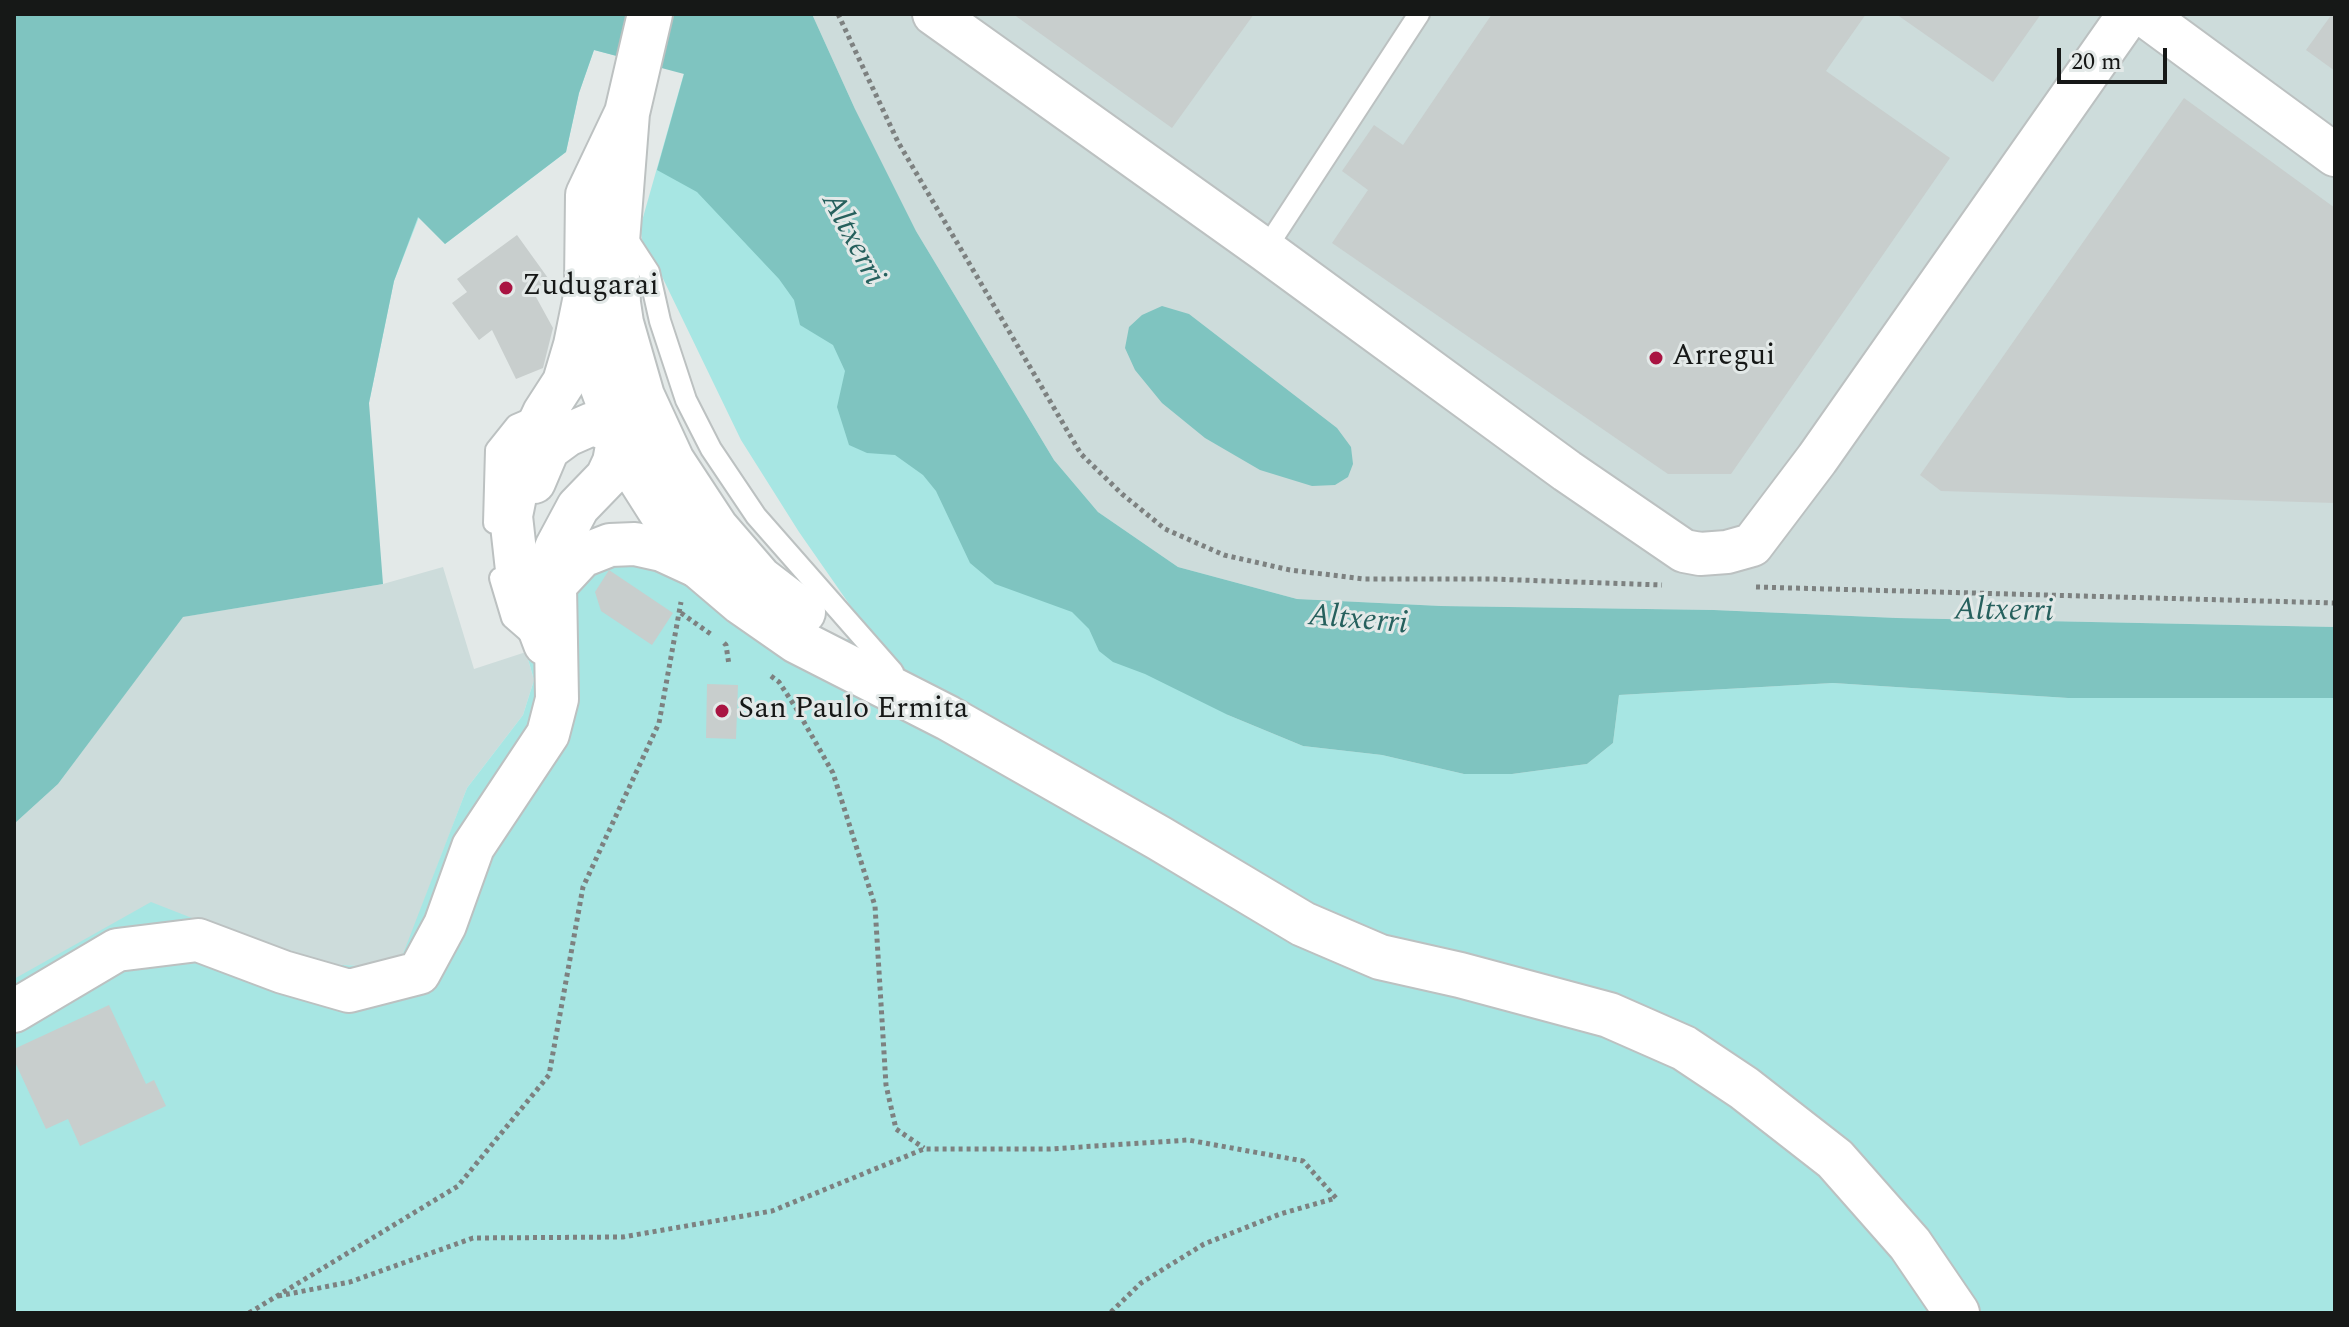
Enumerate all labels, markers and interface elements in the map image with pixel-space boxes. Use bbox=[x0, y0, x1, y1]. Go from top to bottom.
scale bar bbox=[2061, 32, 2171, 82]
text: 20 m bbox=[2071, 44, 2122, 80]
water label: Altxerri bbox=[811, 187, 891, 293]
place label: Zudugarai bbox=[522, 270, 659, 306]
marker: Zudugarai bbox=[497, 279, 515, 297]
place label: Arregui bbox=[1672, 340, 1775, 376]
marker: Arregui bbox=[1647, 349, 1665, 367]
water label: Altxerri bbox=[1954, 593, 2054, 633]
water label: Altxerri bbox=[1307, 599, 1409, 645]
place label: San Paulo Ermita bbox=[738, 693, 969, 729]
marker: San Paulo Ermita bbox=[713, 702, 731, 720]

